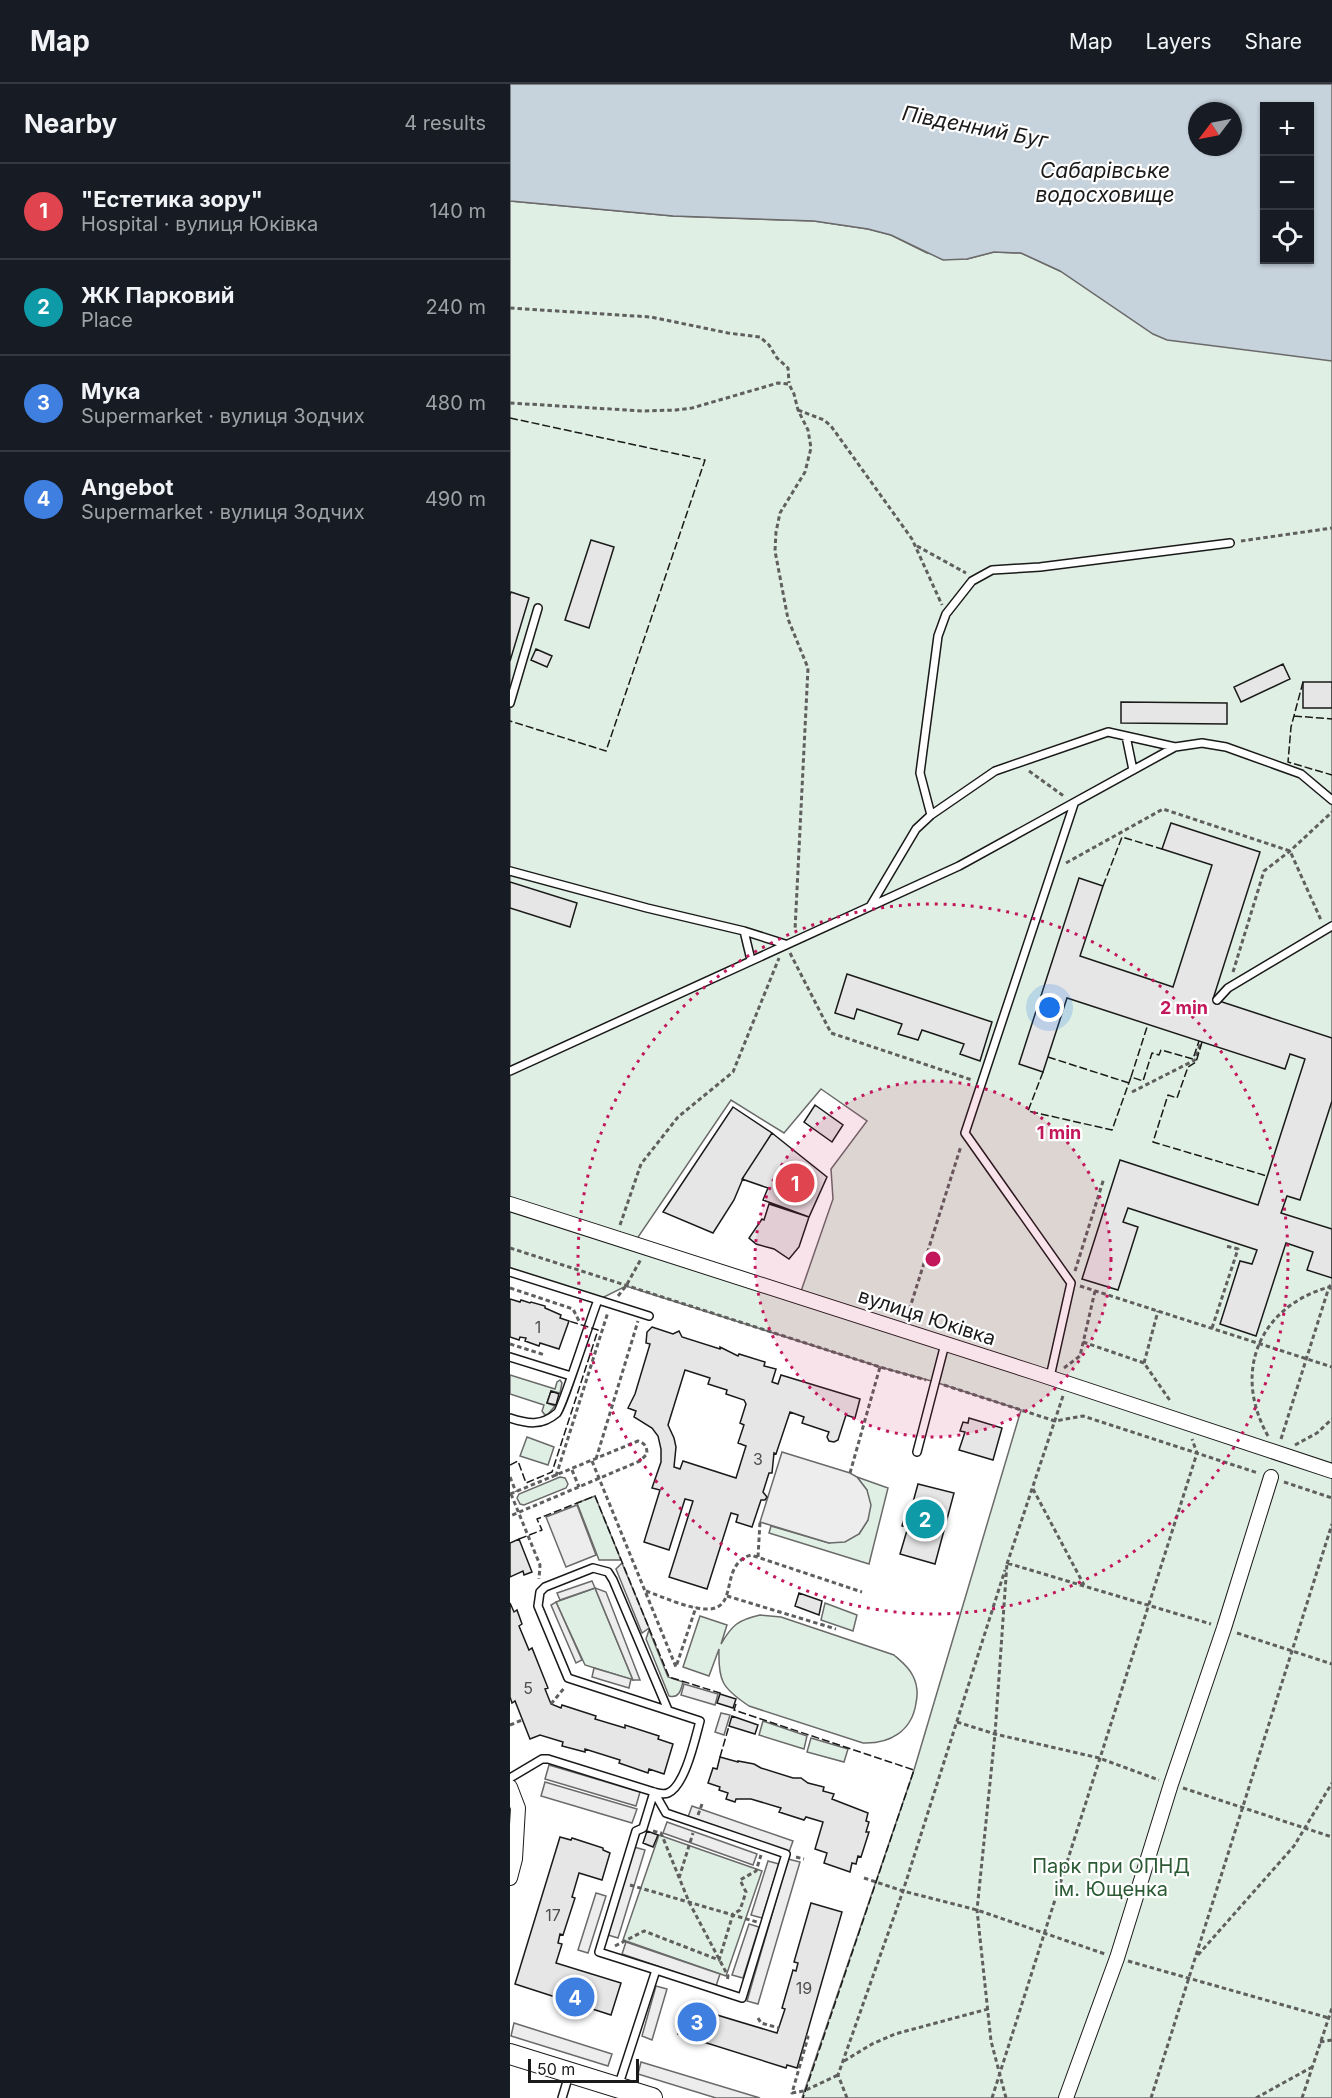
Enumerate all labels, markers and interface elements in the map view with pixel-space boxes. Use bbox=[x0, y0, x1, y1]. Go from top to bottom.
text: Map bbox=[30, 24, 90, 58]
text: Map bbox=[1069, 29, 1113, 54]
text: Layers bbox=[1146, 29, 1212, 54]
text: Share bbox=[1245, 29, 1302, 54]
water label: Південний Буг bbox=[900, 100, 1051, 153]
north arrow bbox=[1188, 102, 1242, 156]
map controls bbox=[1260, 102, 1314, 264]
button: + bbox=[1260, 102, 1314, 156]
text: Nearby bbox=[24, 108, 117, 139]
text: 4 results bbox=[404, 111, 486, 135]
button: − bbox=[1260, 156, 1314, 210]
water label: Сабарівське водосховище bbox=[1035, 158, 1175, 207]
text: "Естетика зору" bbox=[81, 186, 263, 212]
text: 1 bbox=[39, 199, 48, 223]
text: 140 m bbox=[429, 199, 486, 223]
button: locate bbox=[1260, 210, 1314, 264]
text: Hospital · вулиця Юківка bbox=[81, 212, 318, 236]
text: ЖК Парковий bbox=[81, 282, 235, 308]
text: 2 bbox=[37, 295, 50, 319]
text: 240 m bbox=[425, 295, 486, 319]
text: Place bbox=[81, 308, 133, 332]
text: Мука bbox=[81, 378, 141, 404]
text: 3 bbox=[37, 391, 50, 415]
text: 480 m bbox=[425, 391, 486, 415]
text: Supermarket · вулиця Зодчих bbox=[81, 404, 365, 428]
text: Angebot bbox=[81, 474, 174, 500]
text: 4 bbox=[37, 487, 50, 511]
text: 490 m bbox=[425, 487, 486, 511]
text: Supermarket · вулиця Зодчих bbox=[81, 500, 365, 524]
your location bbox=[1035, 993, 1064, 1022]
text: 2 min bbox=[1160, 997, 1208, 1018]
text: 1 min bbox=[1037, 1122, 1081, 1143]
pin: 1 bbox=[776, 1160, 814, 1206]
centre of rings bbox=[923, 1249, 943, 1269]
street label: вулиця Юківка bbox=[855, 1283, 999, 1351]
house number: 1 bbox=[535, 1317, 541, 1337]
house number: 3 bbox=[753, 1449, 763, 1469]
pin: 2 bbox=[906, 1496, 944, 1542]
house number: 5 bbox=[523, 1678, 533, 1698]
park label: Парк при ОПНД ім. Ющенка bbox=[1032, 1854, 1190, 1901]
house number: 17 bbox=[545, 1905, 561, 1925]
pin: 4 bbox=[556, 1974, 594, 2020]
house number: 19 bbox=[796, 1978, 812, 1998]
pin: 3 bbox=[678, 2000, 717, 2044]
scale bar bbox=[528, 2056, 639, 2084]
text: 50 m bbox=[537, 2059, 575, 2079]

